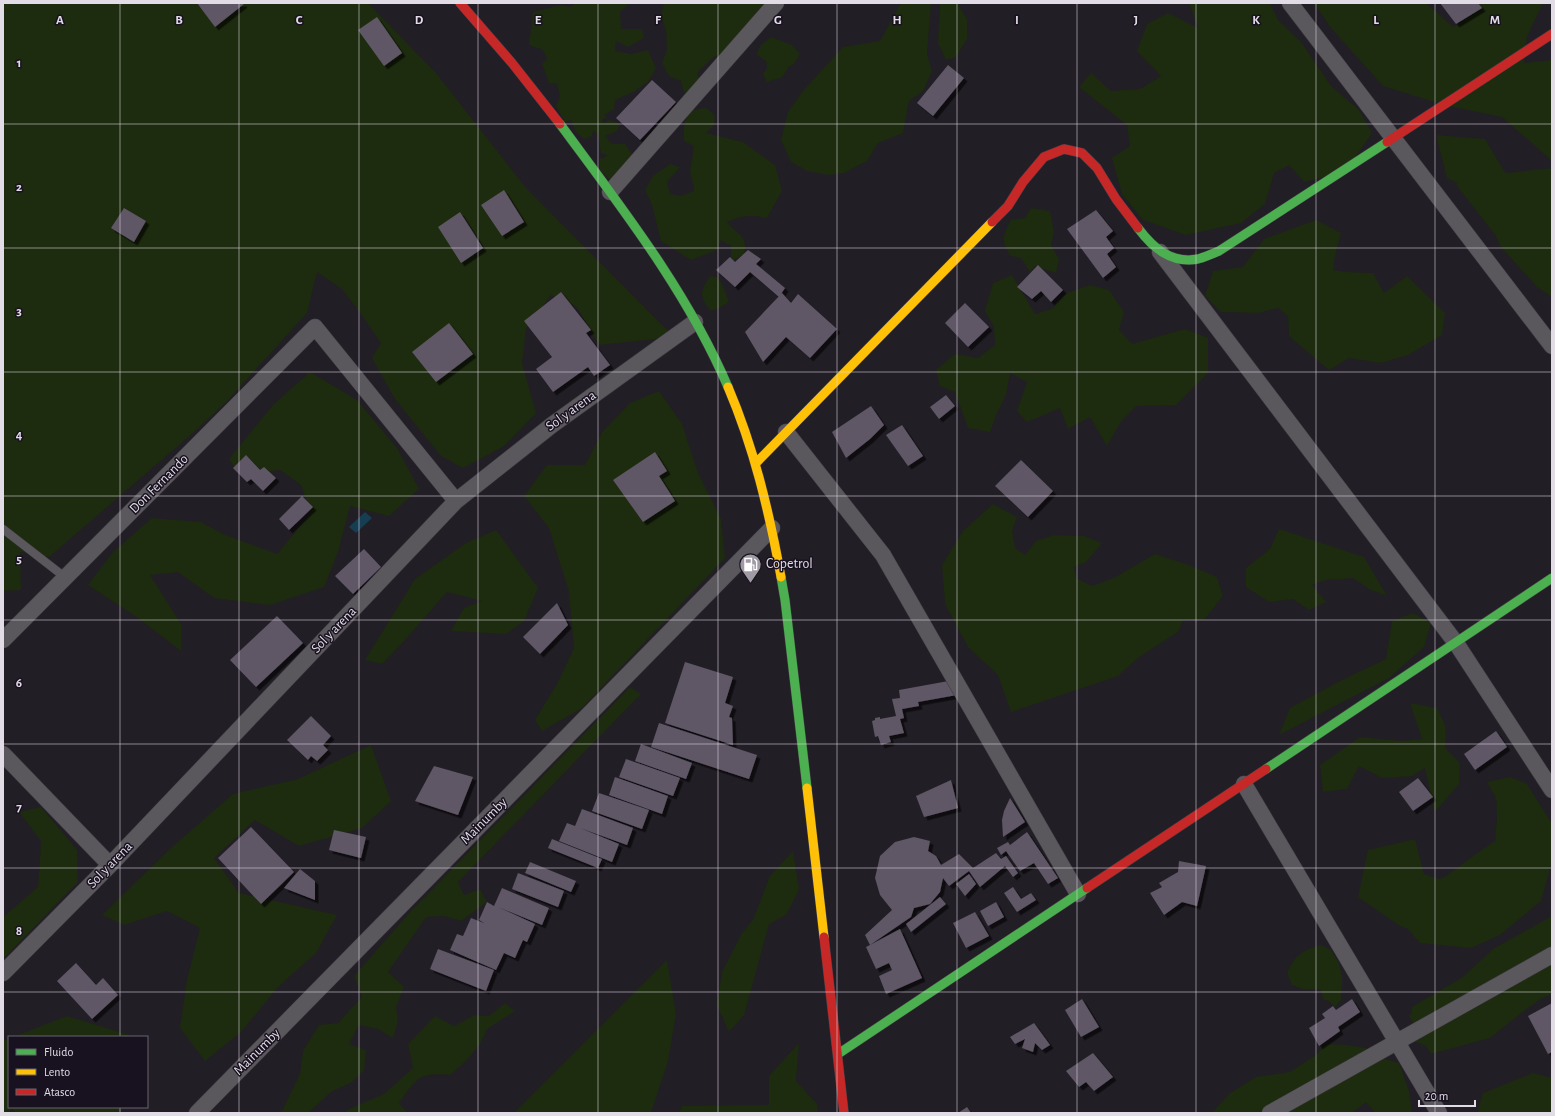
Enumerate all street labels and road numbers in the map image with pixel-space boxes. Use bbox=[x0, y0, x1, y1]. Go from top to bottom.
street label: Sol y arena bbox=[543, 388, 599, 434]
street label: Don Fernando bbox=[127, 452, 191, 516]
street label: Sol y arena bbox=[309, 604, 360, 656]
street label: Mainumby bbox=[458, 795, 510, 847]
street label: Sol y arena bbox=[85, 839, 136, 891]
street label: Mainumby bbox=[231, 1026, 283, 1078]

